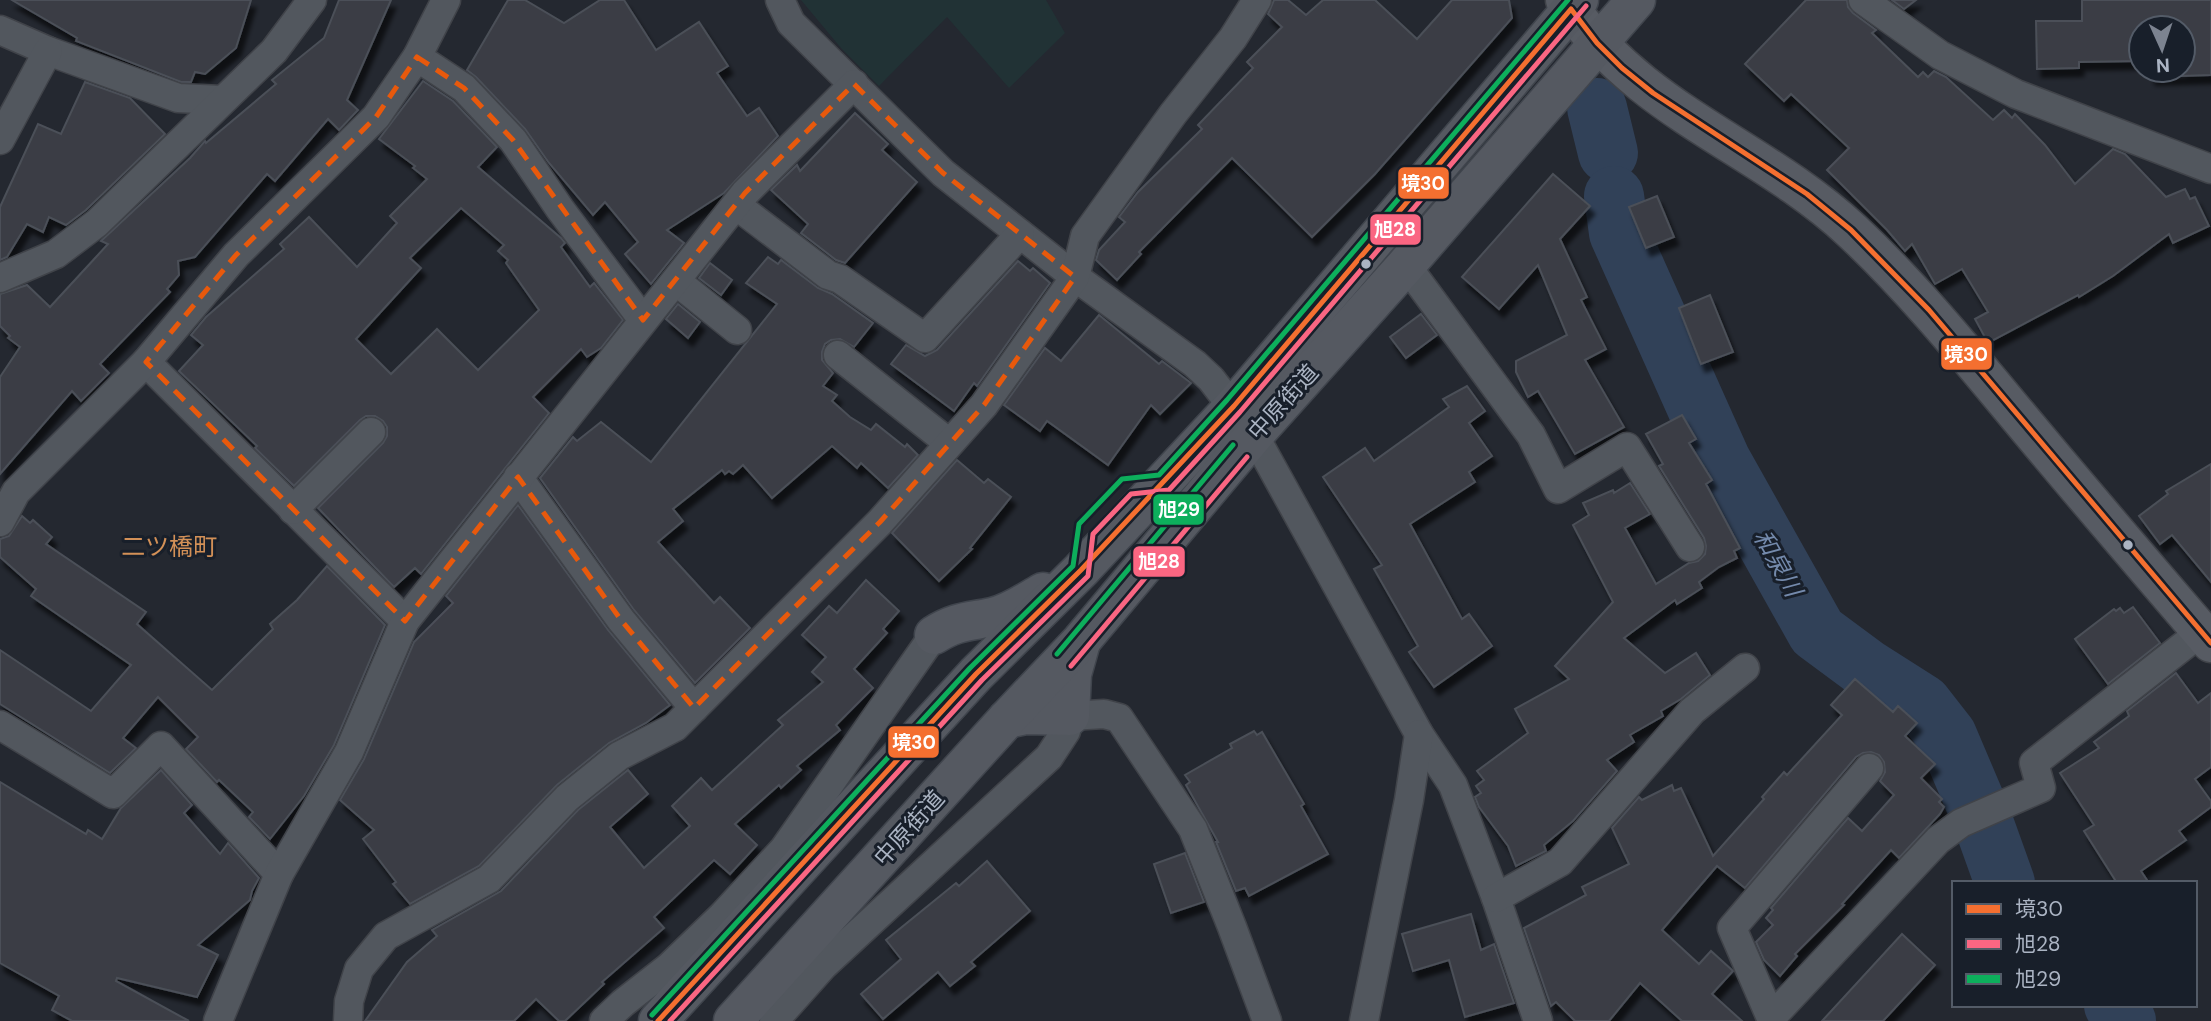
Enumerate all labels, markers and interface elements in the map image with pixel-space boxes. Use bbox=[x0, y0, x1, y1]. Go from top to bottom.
north arrow bbox=[2127, 14, 2197, 84]
text: N bbox=[2155, 53, 2170, 78]
line badge: 境30 bbox=[1397, 166, 1450, 200]
text: 境30 bbox=[1401, 171, 1445, 196]
line badge: 旭28 bbox=[1369, 213, 1422, 246]
text: 旭28 bbox=[1374, 217, 1416, 242]
unlabelled marker bbox=[1359, 257, 1373, 271]
line badge: 境30 bbox=[1940, 337, 1993, 371]
text: 境30 bbox=[1944, 342, 1988, 367]
street label: 中原街道 bbox=[1241, 358, 1325, 446]
line badge: 旭29 bbox=[1152, 493, 1205, 526]
text: 旭29 bbox=[1158, 497, 1200, 522]
water label: 和泉川 bbox=[1747, 524, 1810, 605]
district label: 二ツ橋町 bbox=[121, 531, 217, 562]
unlabelled marker bbox=[2121, 538, 2135, 552]
line badge: 旭28 bbox=[1132, 545, 1186, 578]
text: 旭28 bbox=[1138, 549, 1180, 574]
line badge: 境30 bbox=[887, 725, 940, 759]
text: 境30 bbox=[892, 730, 936, 755]
street label: 中原街道 bbox=[867, 784, 951, 872]
legend bbox=[1952, 881, 2197, 1007]
text: 境30 bbox=[2015, 895, 2063, 923]
text: 旭28 bbox=[2015, 930, 2061, 958]
text: 旭29 bbox=[2015, 965, 2061, 993]

